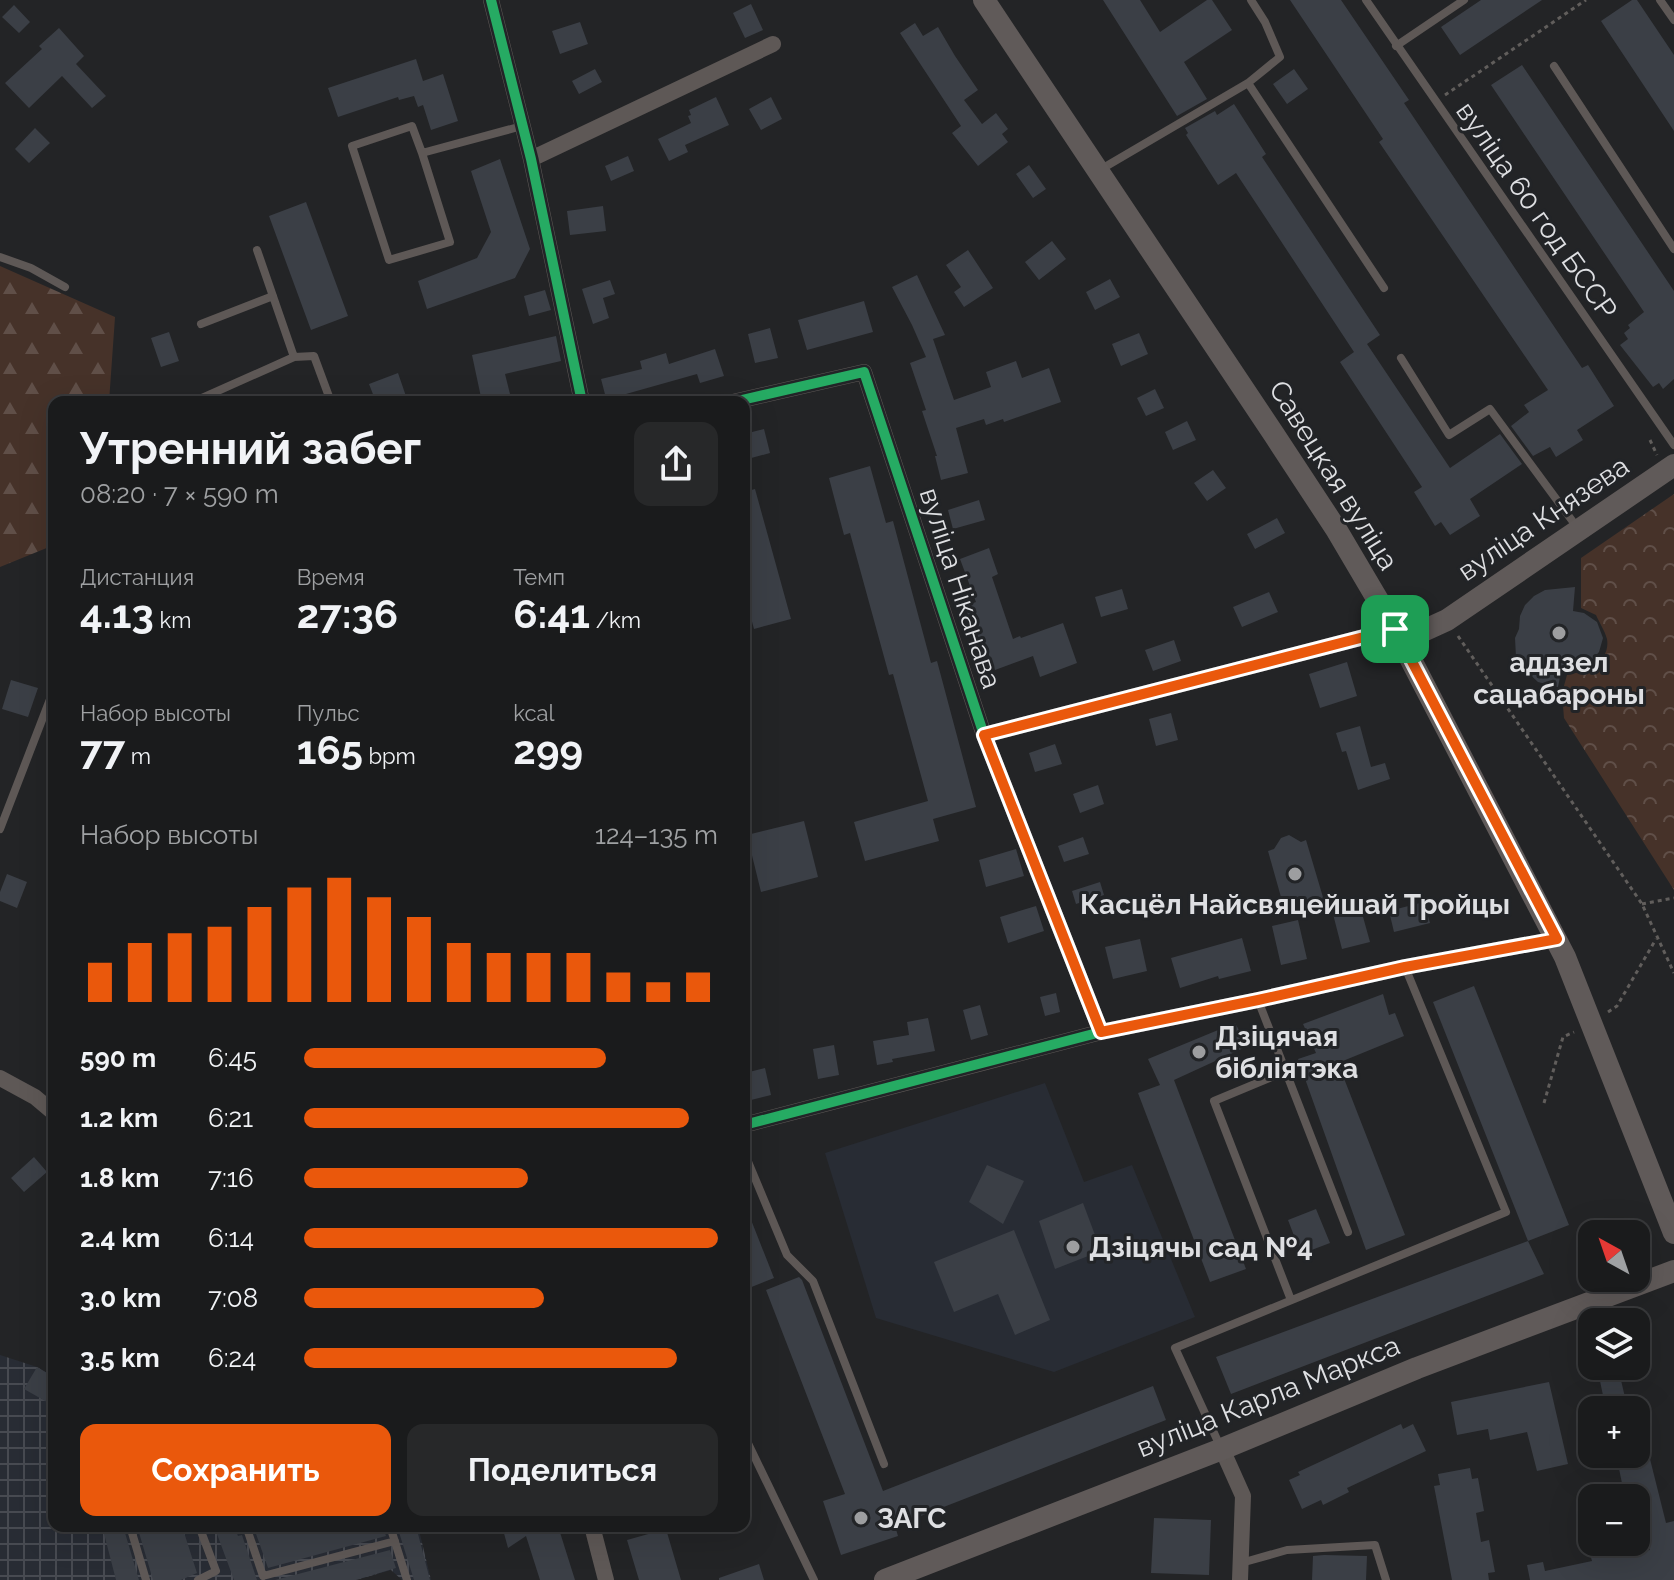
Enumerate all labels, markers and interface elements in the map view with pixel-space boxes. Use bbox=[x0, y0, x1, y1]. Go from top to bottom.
street label: вуліца 60 год БССР bbox=[1449, 95, 1624, 325]
street label: Савецкая вуліца bbox=[1262, 374, 1405, 576]
button: share bbox=[634, 422, 718, 506]
text: Утренний забег bbox=[80, 423, 421, 474]
street label: вуліца Князева bbox=[1452, 449, 1635, 588]
text: 08:20 · 7 × 590 m bbox=[80, 479, 279, 509]
street label: вуліца Ніканава bbox=[913, 484, 1009, 693]
text: Дистанция bbox=[80, 564, 194, 590]
text: Время bbox=[297, 564, 365, 590]
text: Темп bbox=[513, 564, 565, 590]
text: 4.13 bbox=[80, 590, 154, 637]
text: 27:36 bbox=[297, 590, 398, 637]
text: 6:41 bbox=[513, 590, 590, 637]
pin bbox=[1361, 595, 1429, 663]
text: km bbox=[154, 607, 191, 633]
text: /km bbox=[590, 607, 641, 633]
icon: arrive bbox=[1373, 607, 1417, 651]
marker: аддзел сацабароны bbox=[1550, 624, 1568, 642]
place label: аддзел сацабароны bbox=[1473, 646, 1645, 711]
text: Набор высоты bbox=[80, 700, 231, 726]
text: Пульс bbox=[297, 700, 360, 726]
text: kcal bbox=[513, 700, 554, 726]
text: 77 bbox=[80, 726, 125, 773]
text: 165 bbox=[297, 726, 363, 773]
text: 299 bbox=[513, 726, 583, 773]
text: m bbox=[125, 743, 151, 769]
text: bpm bbox=[363, 743, 416, 769]
text: Набор высоты bbox=[80, 820, 258, 850]
text: 124–135 m bbox=[595, 820, 718, 850]
marker: Касцёл Найсвяцейшай Тройцы bbox=[1286, 865, 1304, 883]
place label: Касцёл Найсвяцейшай Тройцы bbox=[1080, 888, 1510, 921]
place label: Дзіцячая бібліятэка bbox=[1215, 1020, 1358, 1085]
text: 590 m bbox=[80, 1043, 156, 1073]
text: 6:45 bbox=[208, 1043, 257, 1073]
marker: Дзіцячая бібліятэка bbox=[1190, 1043, 1208, 1061]
text: 1.2 km bbox=[80, 1103, 158, 1133]
text: 6:21 bbox=[208, 1103, 253, 1133]
text: 1.8 km bbox=[80, 1163, 159, 1193]
text: 7:16 bbox=[208, 1163, 254, 1193]
north arrow bbox=[1578, 1220, 1650, 1292]
map controls bbox=[1578, 1220, 1650, 1556]
text: 2.4 km bbox=[80, 1223, 160, 1253]
text: 6:14 bbox=[208, 1223, 254, 1253]
place label: Дзіцячы сад №4 bbox=[1089, 1231, 1313, 1264]
marker: Дзіцячы сад №4 bbox=[1064, 1238, 1082, 1256]
text: 3.0 km bbox=[80, 1283, 161, 1313]
text: 7:08 bbox=[208, 1283, 258, 1313]
button: layers bbox=[1578, 1308, 1650, 1380]
street label: вуліца Карла Маркса bbox=[1132, 1329, 1405, 1464]
text: 3.5 km bbox=[80, 1343, 160, 1373]
text: 6:24 bbox=[208, 1343, 256, 1373]
button: + bbox=[1578, 1396, 1650, 1468]
button: Сохранить bbox=[80, 1424, 391, 1516]
button: Поделиться bbox=[407, 1424, 718, 1516]
button: − bbox=[1578, 1484, 1650, 1556]
place label: ЗАГС bbox=[877, 1502, 947, 1535]
marker: ЗАГС bbox=[852, 1509, 870, 1527]

